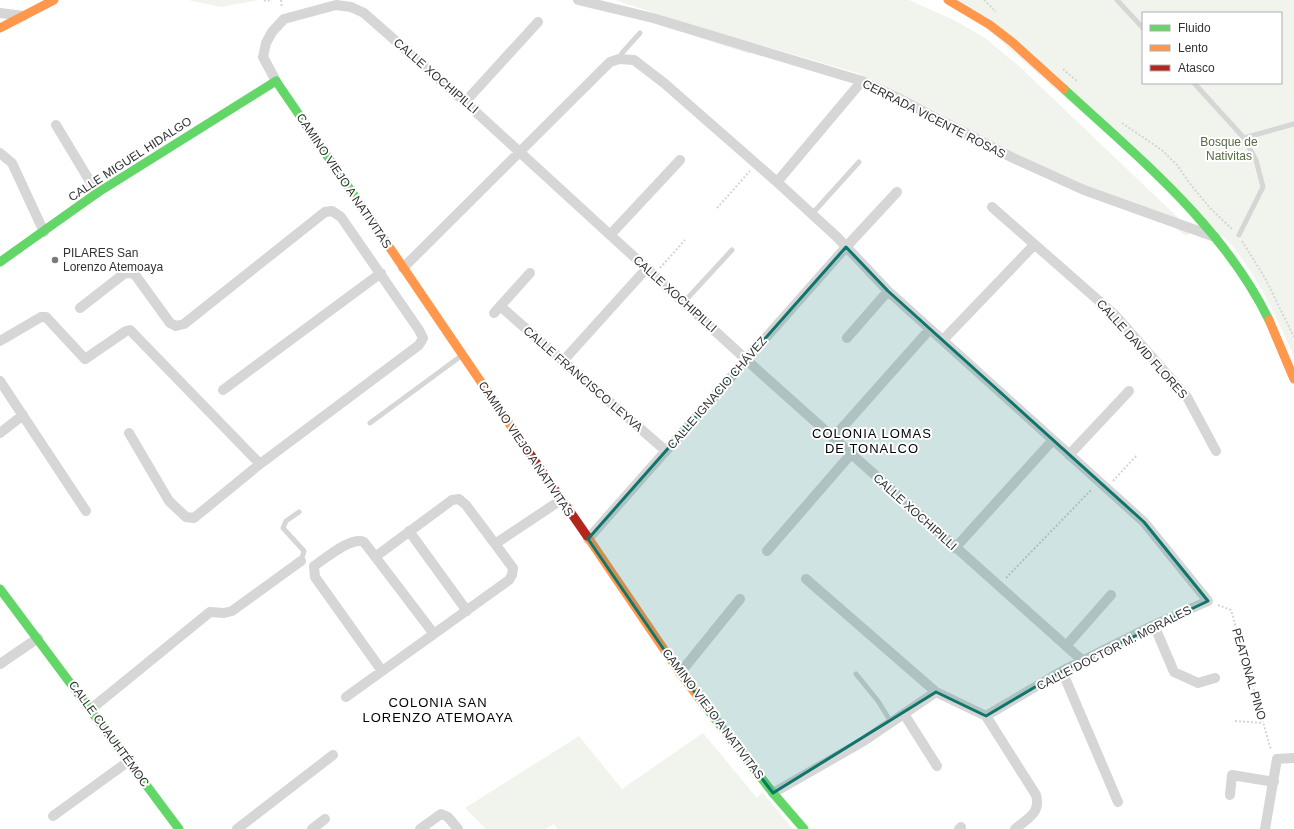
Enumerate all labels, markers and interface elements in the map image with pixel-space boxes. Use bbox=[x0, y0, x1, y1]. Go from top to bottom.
legend bbox=[1142, 12, 1282, 84]
text: Fluido bbox=[1178, 21, 1211, 35]
street label: CALLE XOCHIPILLI bbox=[391, 35, 481, 117]
text: Lento bbox=[1178, 41, 1208, 55]
text: Atasco bbox=[1178, 61, 1215, 75]
street label: CERRADA VICENTE ROSAS bbox=[860, 77, 1008, 161]
street label: CAMINO VIEJO A NATIVITAS bbox=[294, 111, 394, 251]
street label: CALLE MIGUEL HIDALGO bbox=[66, 114, 194, 204]
park label: Bosque de Nativitas bbox=[1200, 135, 1258, 163]
place label: PILARES San Lorenzo Atemoaya bbox=[63, 246, 163, 274]
street label: CALLE XOCHIPILLI bbox=[630, 253, 720, 335]
marker: PILARES San Lorenzo Atemoaya bbox=[50, 255, 60, 265]
street label: CALLE DAVID FLORES bbox=[1094, 297, 1190, 401]
street label: CALLE FRANCISCO LEYVA bbox=[521, 323, 645, 435]
street label: CALLE IGNACIO CHÁVEZ bbox=[664, 333, 770, 452]
street label: CAMINO VIEJO A NATIVITAS bbox=[476, 379, 576, 519]
district label: COLONIA LOMAS DE TONALCO bbox=[812, 426, 932, 456]
street label: CALLE XOCHIPILLI bbox=[870, 471, 960, 553]
street label: CALLE DOCTOR M. MORALES bbox=[1034, 603, 1194, 693]
street label: PEATONAL PINO bbox=[1229, 626, 1269, 722]
street label: CAMINO VIEJO A NATIVITAS bbox=[659, 646, 767, 782]
street label: CALLE CUAUHTÉMOC bbox=[66, 678, 153, 790]
district label: COLONIA SAN LORENZO ATEMOAYA bbox=[362, 695, 514, 725]

